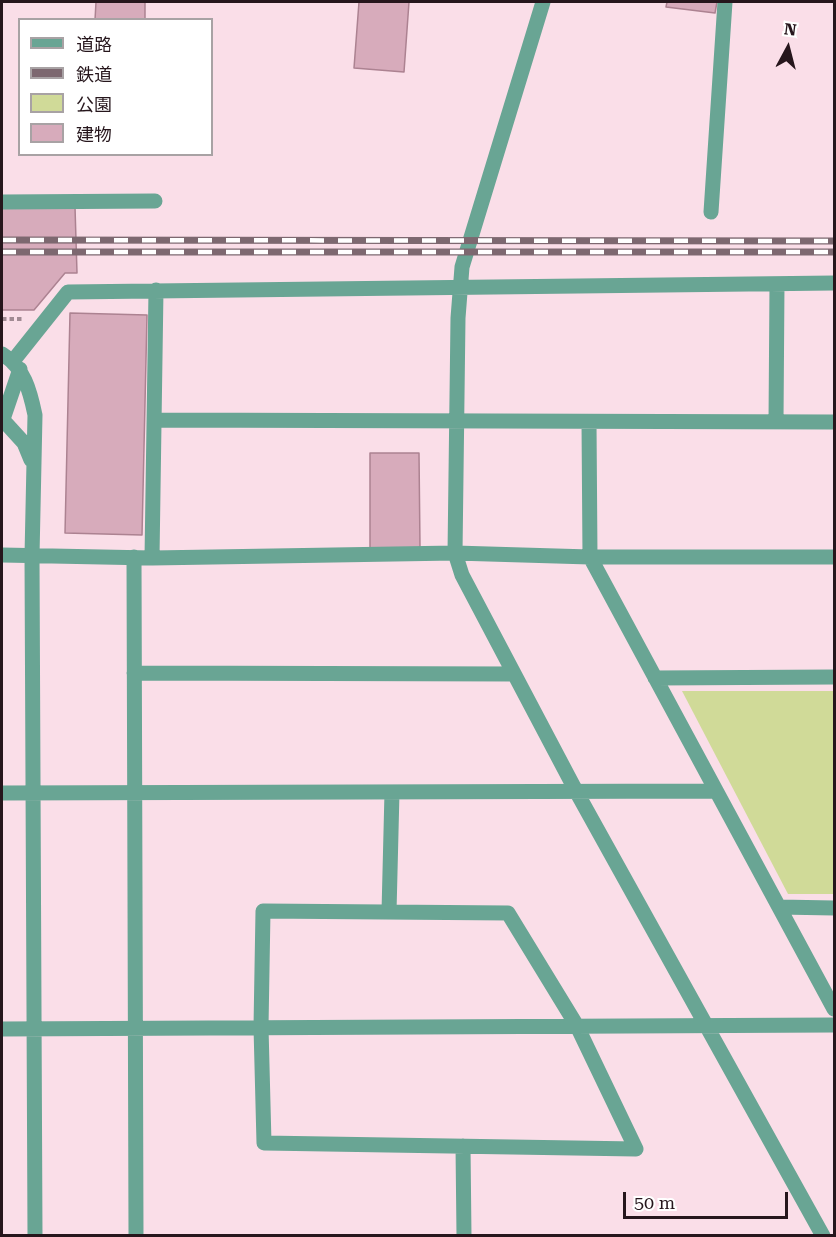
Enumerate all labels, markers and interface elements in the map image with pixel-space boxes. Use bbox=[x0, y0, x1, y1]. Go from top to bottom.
legend bbox=[18, 18, 213, 156]
north arrow bbox=[758, 18, 818, 78]
text: N bbox=[783, 19, 798, 40]
text: 道路 bbox=[76, 34, 112, 55]
text: 鉄道 bbox=[76, 64, 112, 85]
text: 公園 bbox=[76, 94, 112, 115]
text: 建物 bbox=[76, 124, 112, 145]
scale bar bbox=[626, 1180, 791, 1218]
text: 50 m bbox=[634, 1192, 675, 1213]

